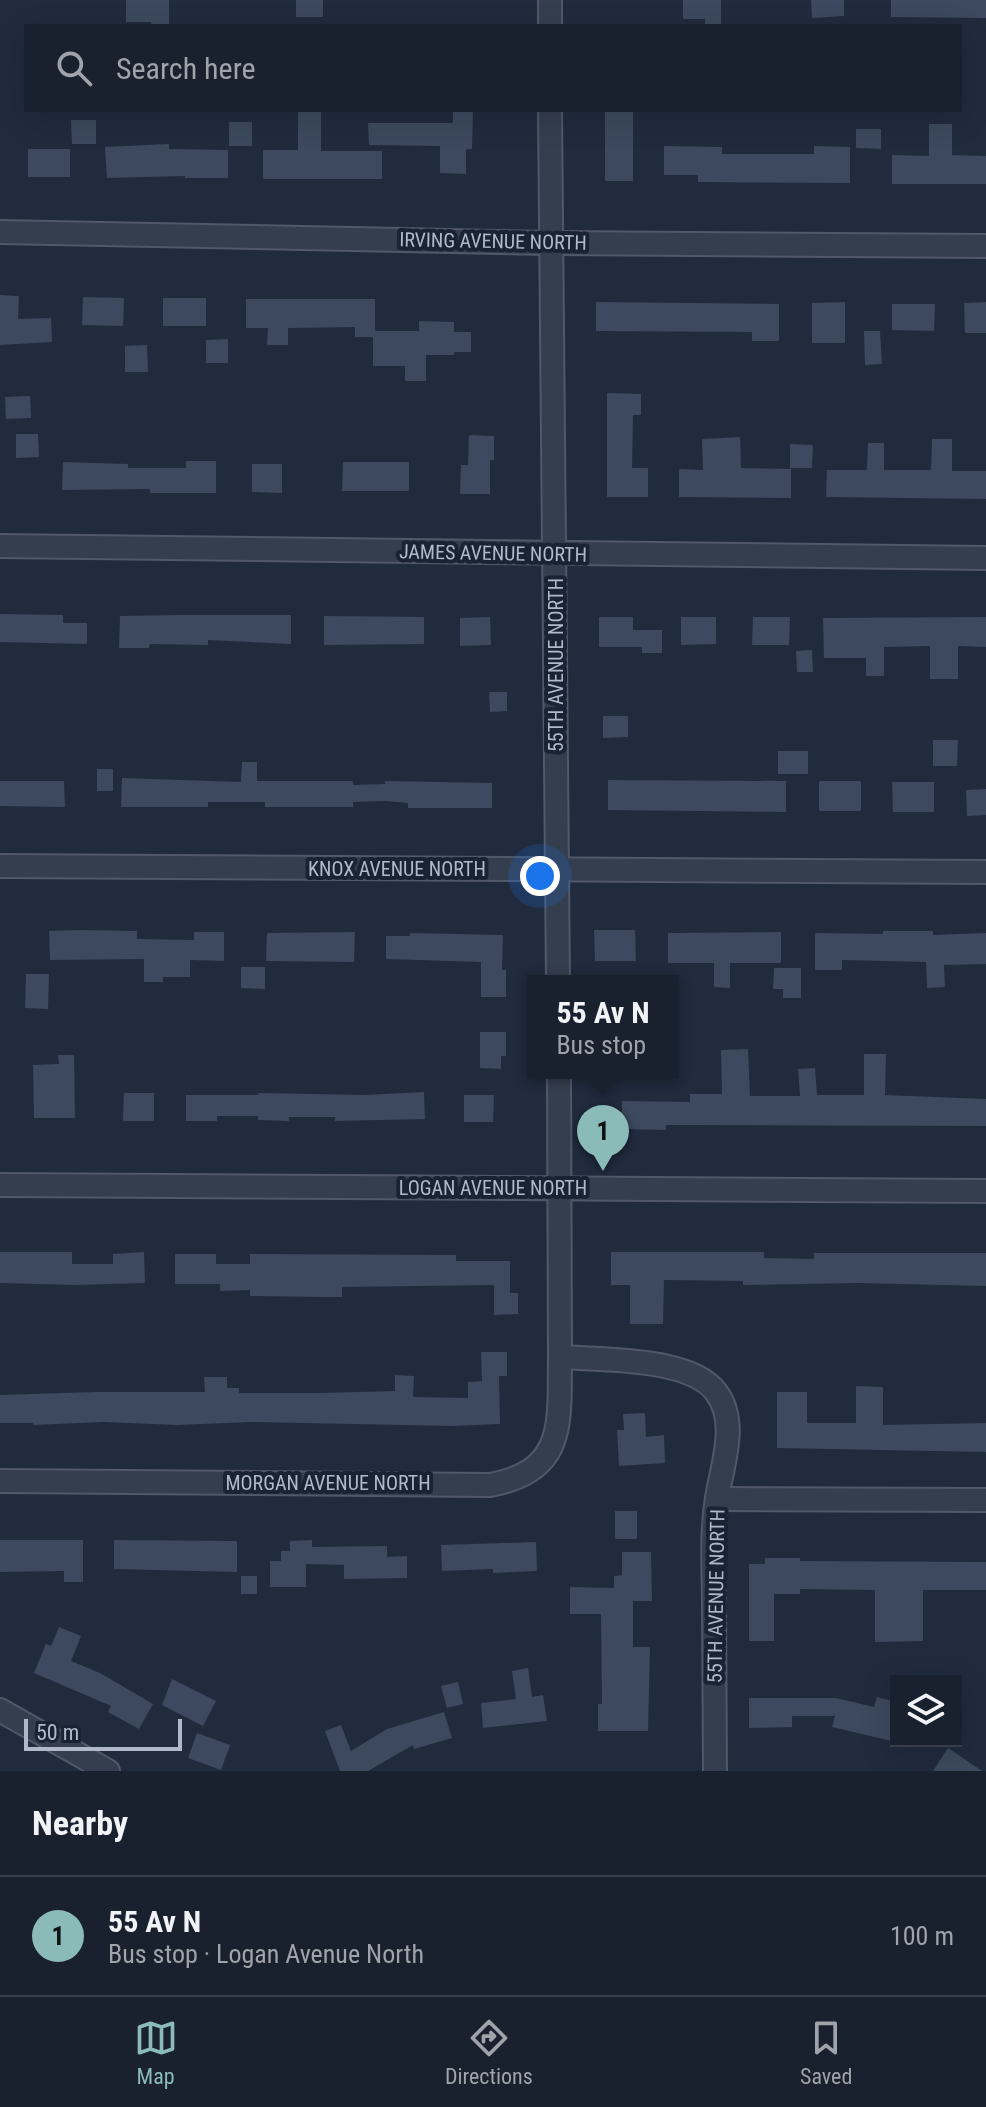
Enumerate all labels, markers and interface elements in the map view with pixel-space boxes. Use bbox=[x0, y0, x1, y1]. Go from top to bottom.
search box bbox=[24, 24, 962, 112]
icon: search bbox=[52, 46, 96, 90]
text: Search here bbox=[116, 51, 256, 86]
street label: IRVING AVENUE NORTH bbox=[399, 227, 587, 255]
street label: JAMES AVENUE NORTH bbox=[399, 539, 587, 567]
street label: 55TH AVENUE NORTH bbox=[544, 578, 568, 752]
your location bbox=[520, 856, 560, 896]
street label: KNOX AVENUE NORTH bbox=[308, 857, 486, 881]
popup bbox=[527, 975, 679, 1079]
text: 55 Av N bbox=[556, 995, 650, 1030]
text: Bus stop bbox=[556, 1030, 646, 1060]
pin: 1 bbox=[577, 1105, 629, 1171]
street label: LOGAN AVENUE NORTH bbox=[399, 1176, 587, 1200]
street label: MORGAN AVENUE NORTH bbox=[225, 1471, 431, 1495]
street label: 55TH AVENUE NORTH bbox=[702, 1509, 730, 1683]
map controls bbox=[890, 1675, 962, 1747]
button: layers bbox=[890, 1675, 962, 1747]
scale bar bbox=[24, 1715, 182, 1751]
text: 50 m bbox=[36, 1720, 79, 1745]
text: Nearby bbox=[32, 1803, 128, 1843]
text: 55 Av N bbox=[108, 1904, 201, 1939]
text: 1 bbox=[51, 1921, 65, 1951]
text: 100 m bbox=[890, 1921, 954, 1951]
text: Bus stop · Logan Avenue North bbox=[108, 1939, 424, 1969]
tab: Map bbox=[134, 2016, 178, 2089]
tab: Directions bbox=[445, 2016, 533, 2089]
tab: Saved bbox=[800, 2016, 852, 2089]

